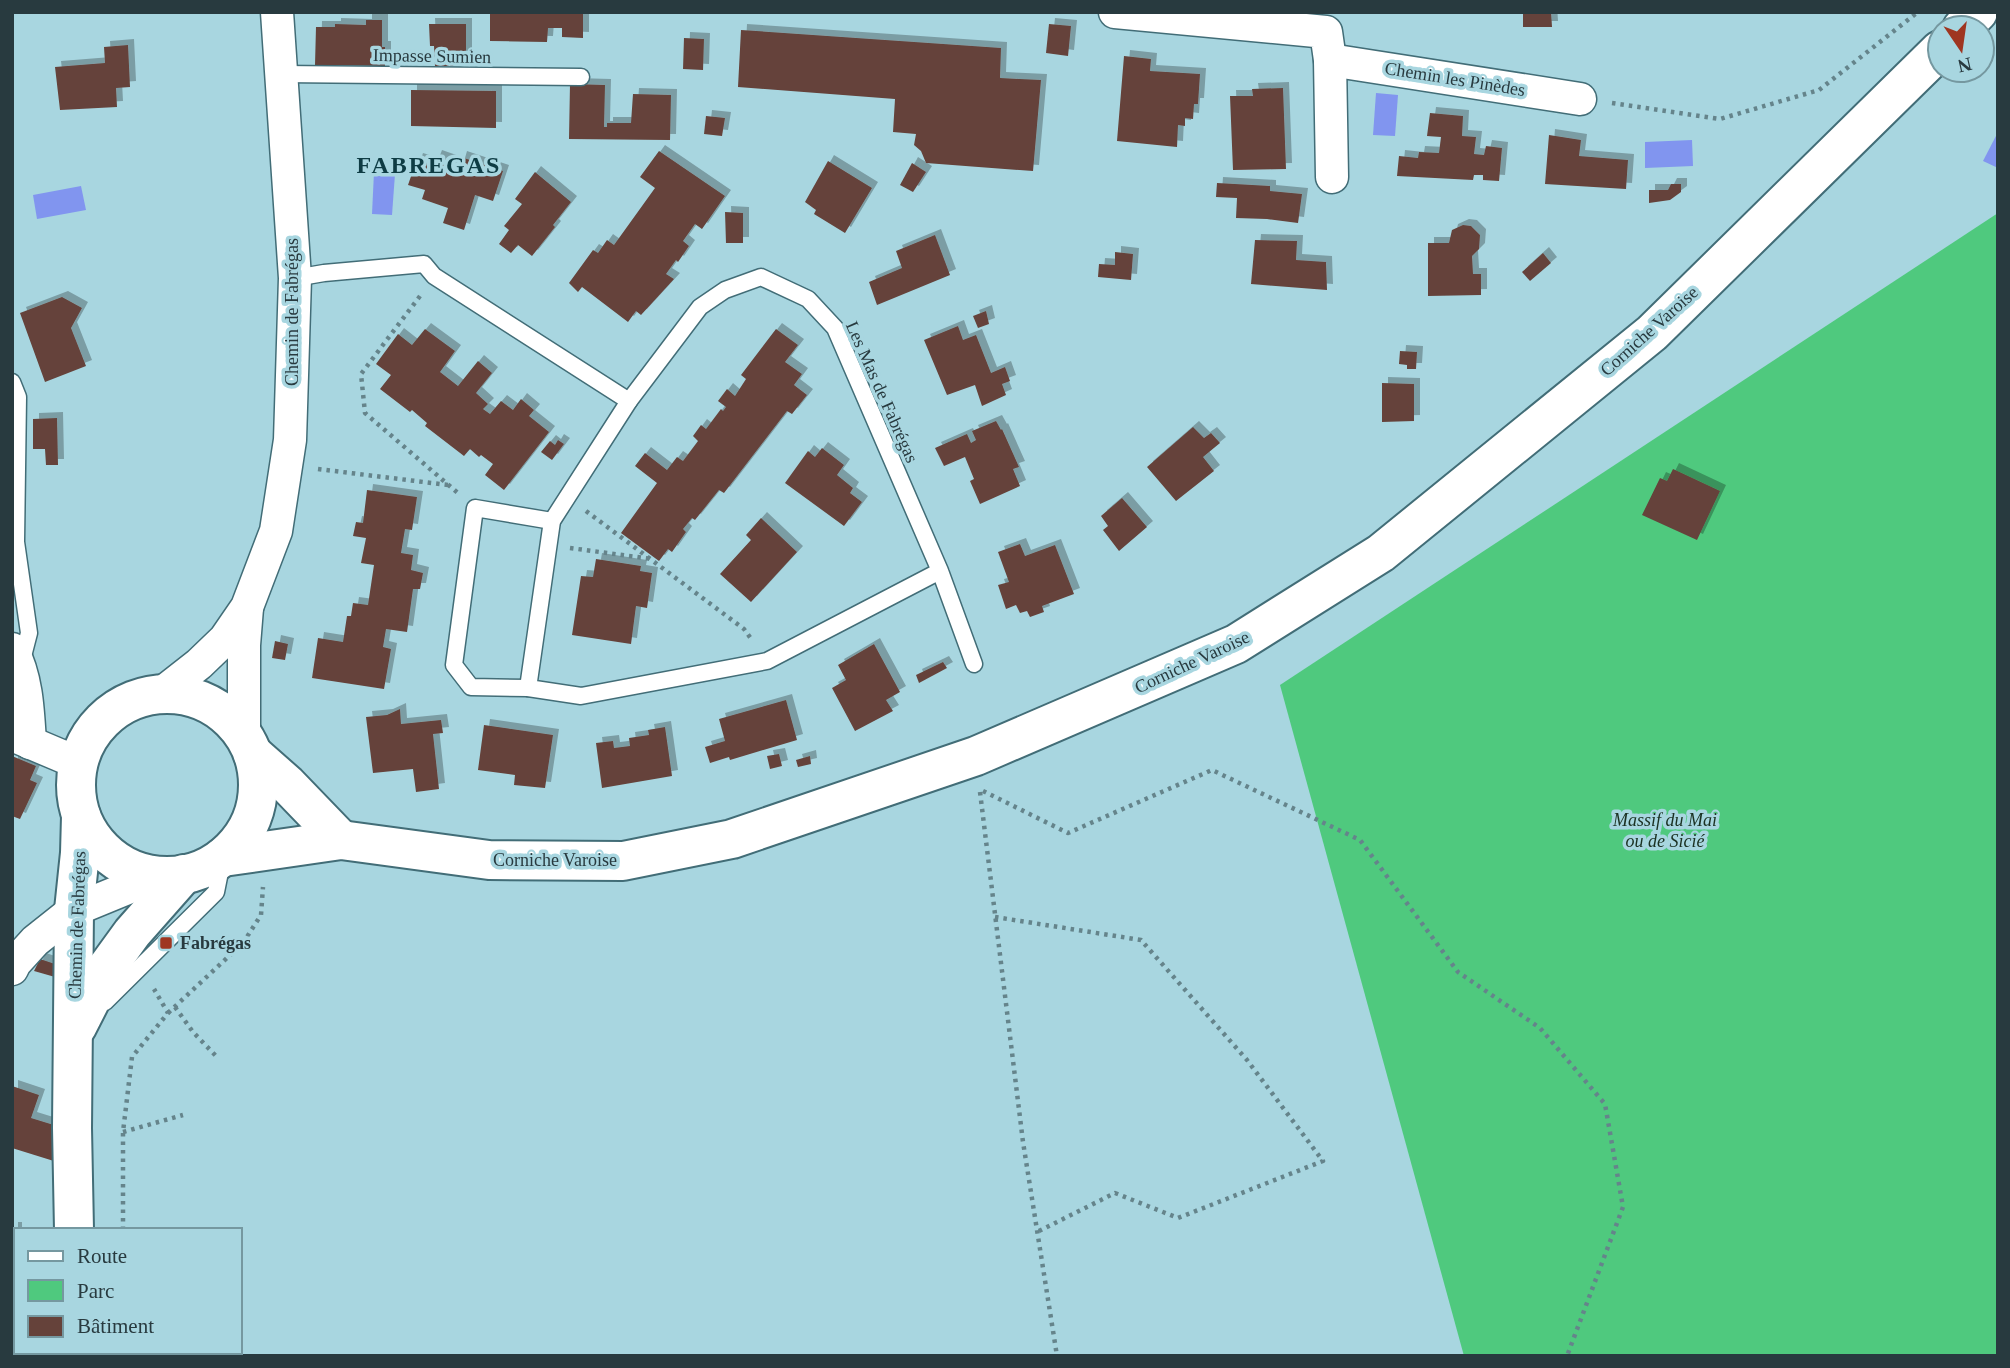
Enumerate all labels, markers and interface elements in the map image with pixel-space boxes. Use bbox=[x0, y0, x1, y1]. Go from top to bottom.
north arrow bbox=[1926, 14, 1996, 84]
street label: Impasse Sumien bbox=[373, 45, 491, 67]
text: N bbox=[1955, 53, 1974, 77]
street label: Chemin les Pinèdes bbox=[1383, 58, 1527, 100]
district label: FABREGAS bbox=[357, 152, 501, 178]
street label: Chemin de Fabrégas bbox=[282, 238, 302, 386]
street label: Corniche Varoise bbox=[1596, 282, 1702, 380]
street label: Les Mas de Fabrégas bbox=[842, 318, 922, 466]
street label: Corniche Varoise bbox=[1132, 627, 1252, 697]
park label: Massif du Mai ou de Sicié bbox=[1612, 810, 1717, 851]
street label: Corniche Varoise bbox=[493, 850, 617, 870]
street label: Chemin de Fabrégas bbox=[64, 851, 90, 999]
place label: Fabrégas bbox=[180, 933, 251, 953]
marker: Fabrégas bbox=[158, 935, 174, 951]
legend bbox=[14, 1228, 242, 1354]
text: Route bbox=[77, 1244, 127, 1268]
text: Parc bbox=[77, 1279, 114, 1303]
text: Bâtiment bbox=[77, 1314, 154, 1338]

